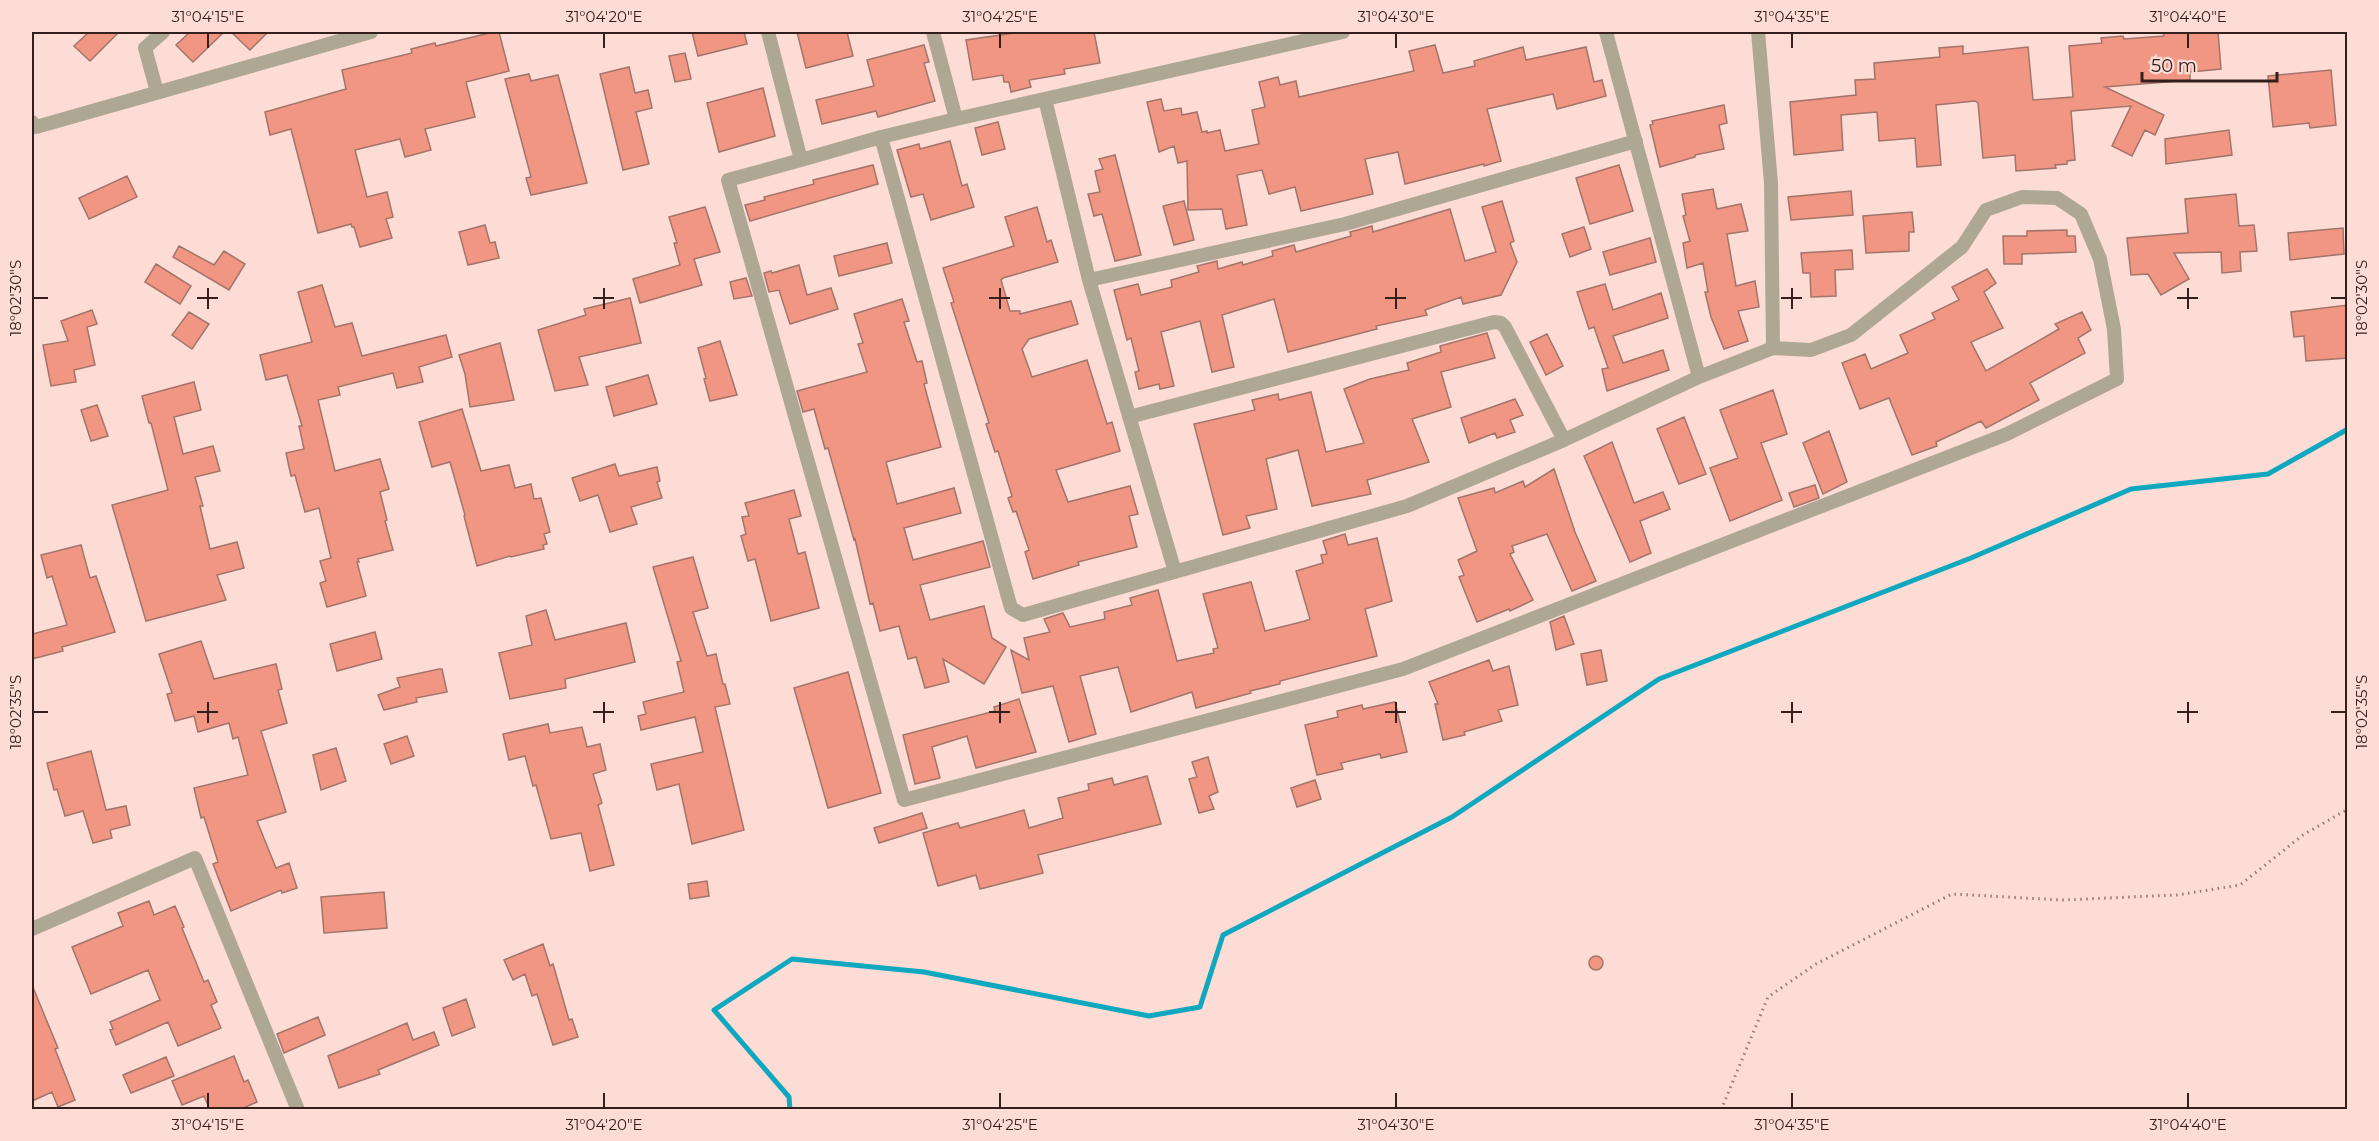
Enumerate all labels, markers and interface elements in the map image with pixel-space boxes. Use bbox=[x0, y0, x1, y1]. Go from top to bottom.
text: 31°04'15"E bbox=[172, 7, 244, 26]
text: 31°04'20"E bbox=[565, 7, 643, 26]
text: 31°04'25"E bbox=[962, 7, 1038, 26]
text: 31°04'30"E bbox=[1357, 7, 1435, 26]
text: 31°04'35"E bbox=[1754, 7, 1830, 26]
text: 31°04'40"E bbox=[2149, 7, 2227, 26]
scale bar bbox=[2142, 45, 2277, 83]
text: 50 m bbox=[2151, 55, 2197, 77]
text: 18°02'30"S bbox=[6, 260, 25, 336]
text: 18°02'30"S bbox=[2352, 260, 2371, 336]
text: 18°02'35"S bbox=[6, 675, 25, 749]
text: 18°02'35"S bbox=[2352, 675, 2371, 749]
text: 31°04'15"E bbox=[172, 1115, 244, 1134]
text: 31°04'20"E bbox=[565, 1115, 643, 1134]
text: 31°04'25"E bbox=[962, 1115, 1038, 1134]
text: 31°04'30"E bbox=[1357, 1115, 1435, 1134]
text: 31°04'35"E bbox=[1754, 1115, 1830, 1134]
text: 31°04'40"E bbox=[2149, 1115, 2227, 1134]

